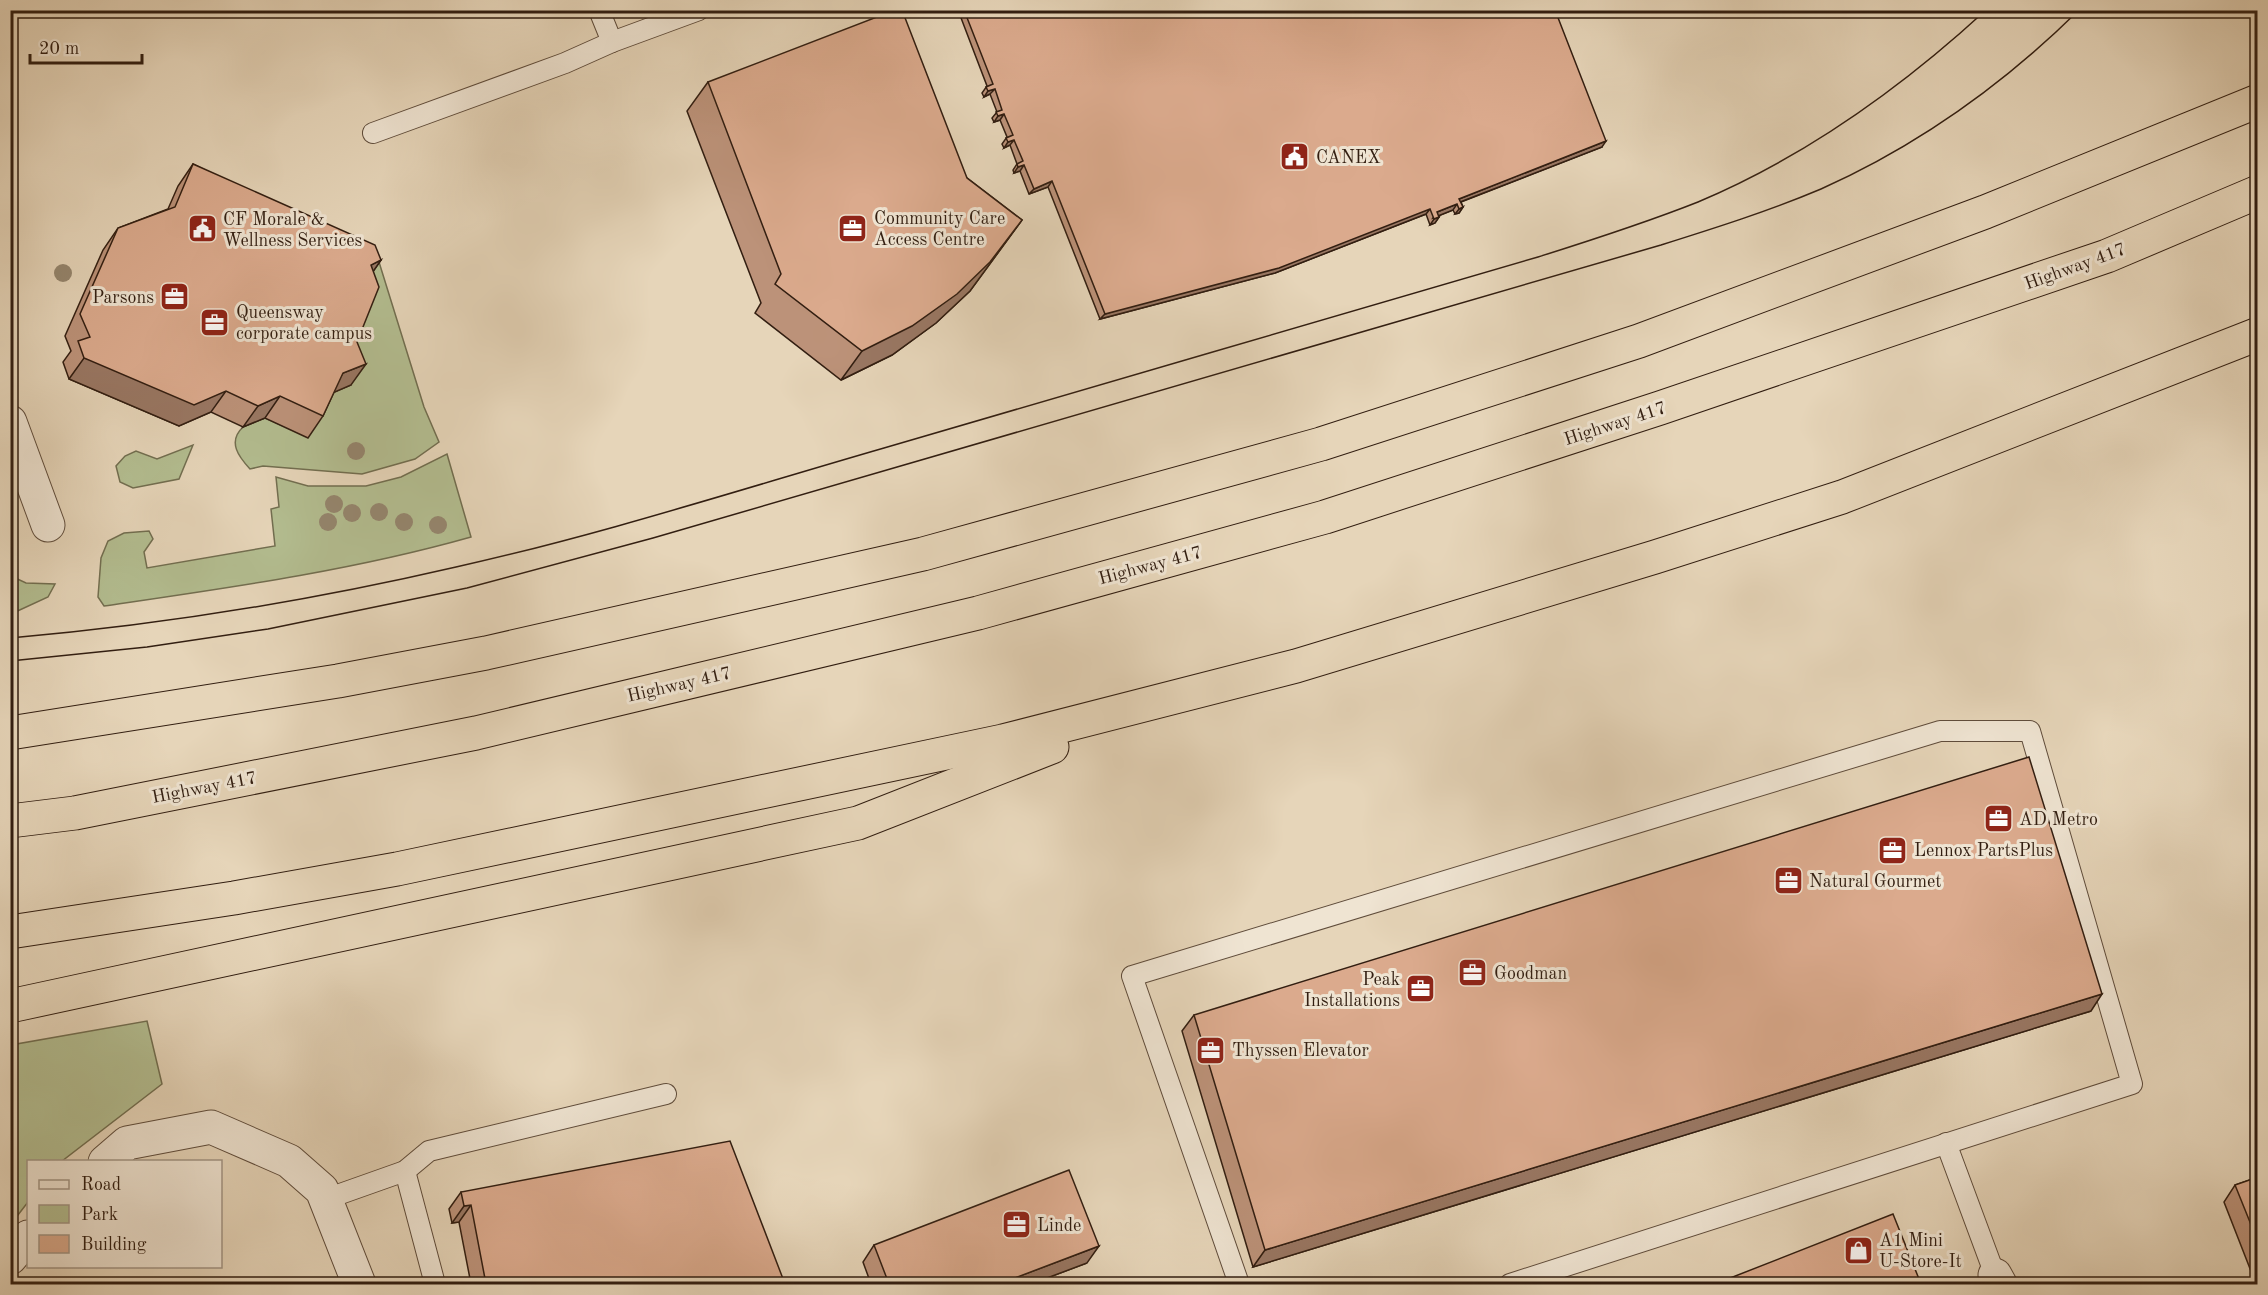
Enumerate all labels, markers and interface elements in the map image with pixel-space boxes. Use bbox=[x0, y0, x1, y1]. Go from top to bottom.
scale bar bbox=[30, 27, 142, 65]
text: 20 m bbox=[39, 40, 79, 58]
public building icon: CANEX bbox=[1279, 141, 1311, 173]
place label: CANEX bbox=[1316, 149, 1381, 167]
place label: Community Care Access Centre bbox=[874, 210, 1005, 249]
place label: CF Morale & Wellness Services bbox=[223, 211, 363, 250]
office icon: Community Care Access Centre bbox=[837, 212, 869, 244]
public building icon: CF Morale & Wellness Services bbox=[186, 213, 218, 245]
street label: Highway 417 bbox=[2022, 240, 2128, 294]
office icon: Parsons bbox=[159, 281, 191, 313]
place label: Parsons bbox=[92, 289, 154, 307]
place label: Queensway corporate campus bbox=[236, 304, 372, 343]
office icon: Queensway corporate campus bbox=[199, 306, 231, 338]
street label: Highway 417 bbox=[1562, 399, 1669, 449]
street label: Highway 417 bbox=[1097, 543, 1204, 588]
street label: Highway 417 bbox=[625, 664, 733, 706]
street label: Highway 417 bbox=[150, 769, 258, 807]
office icon: AD Metro bbox=[1982, 803, 2014, 835]
place label: AD Metro bbox=[2019, 811, 2098, 829]
office icon: Lennox PartsPlus bbox=[1877, 834, 1909, 866]
place label: Lennox PartsPlus bbox=[1914, 842, 2053, 860]
office icon: Natural Gourmet bbox=[1772, 865, 1804, 897]
place label: Natural Gourmet bbox=[1809, 873, 1942, 891]
office icon: Goodman bbox=[1457, 957, 1489, 989]
place label: Goodman bbox=[1494, 965, 1567, 983]
place label: Peak Installations bbox=[1304, 971, 1400, 1010]
office icon: Peak Installations bbox=[1405, 973, 1437, 1005]
office icon: Thyssen Elevator bbox=[1195, 1034, 1227, 1066]
place label: Thyssen Elevator bbox=[1232, 1042, 1369, 1060]
legend bbox=[27, 1160, 222, 1268]
text: Road bbox=[81, 1176, 121, 1194]
text: Park bbox=[81, 1206, 118, 1224]
office icon: Linde bbox=[1000, 1209, 1032, 1241]
place label: Linde bbox=[1037, 1217, 1081, 1235]
place label: A1 Mini U-Store-It bbox=[1879, 1232, 1962, 1271]
shop icon: A1 Mini U-Store-It bbox=[1842, 1234, 1874, 1266]
text: Building bbox=[81, 1236, 147, 1254]

